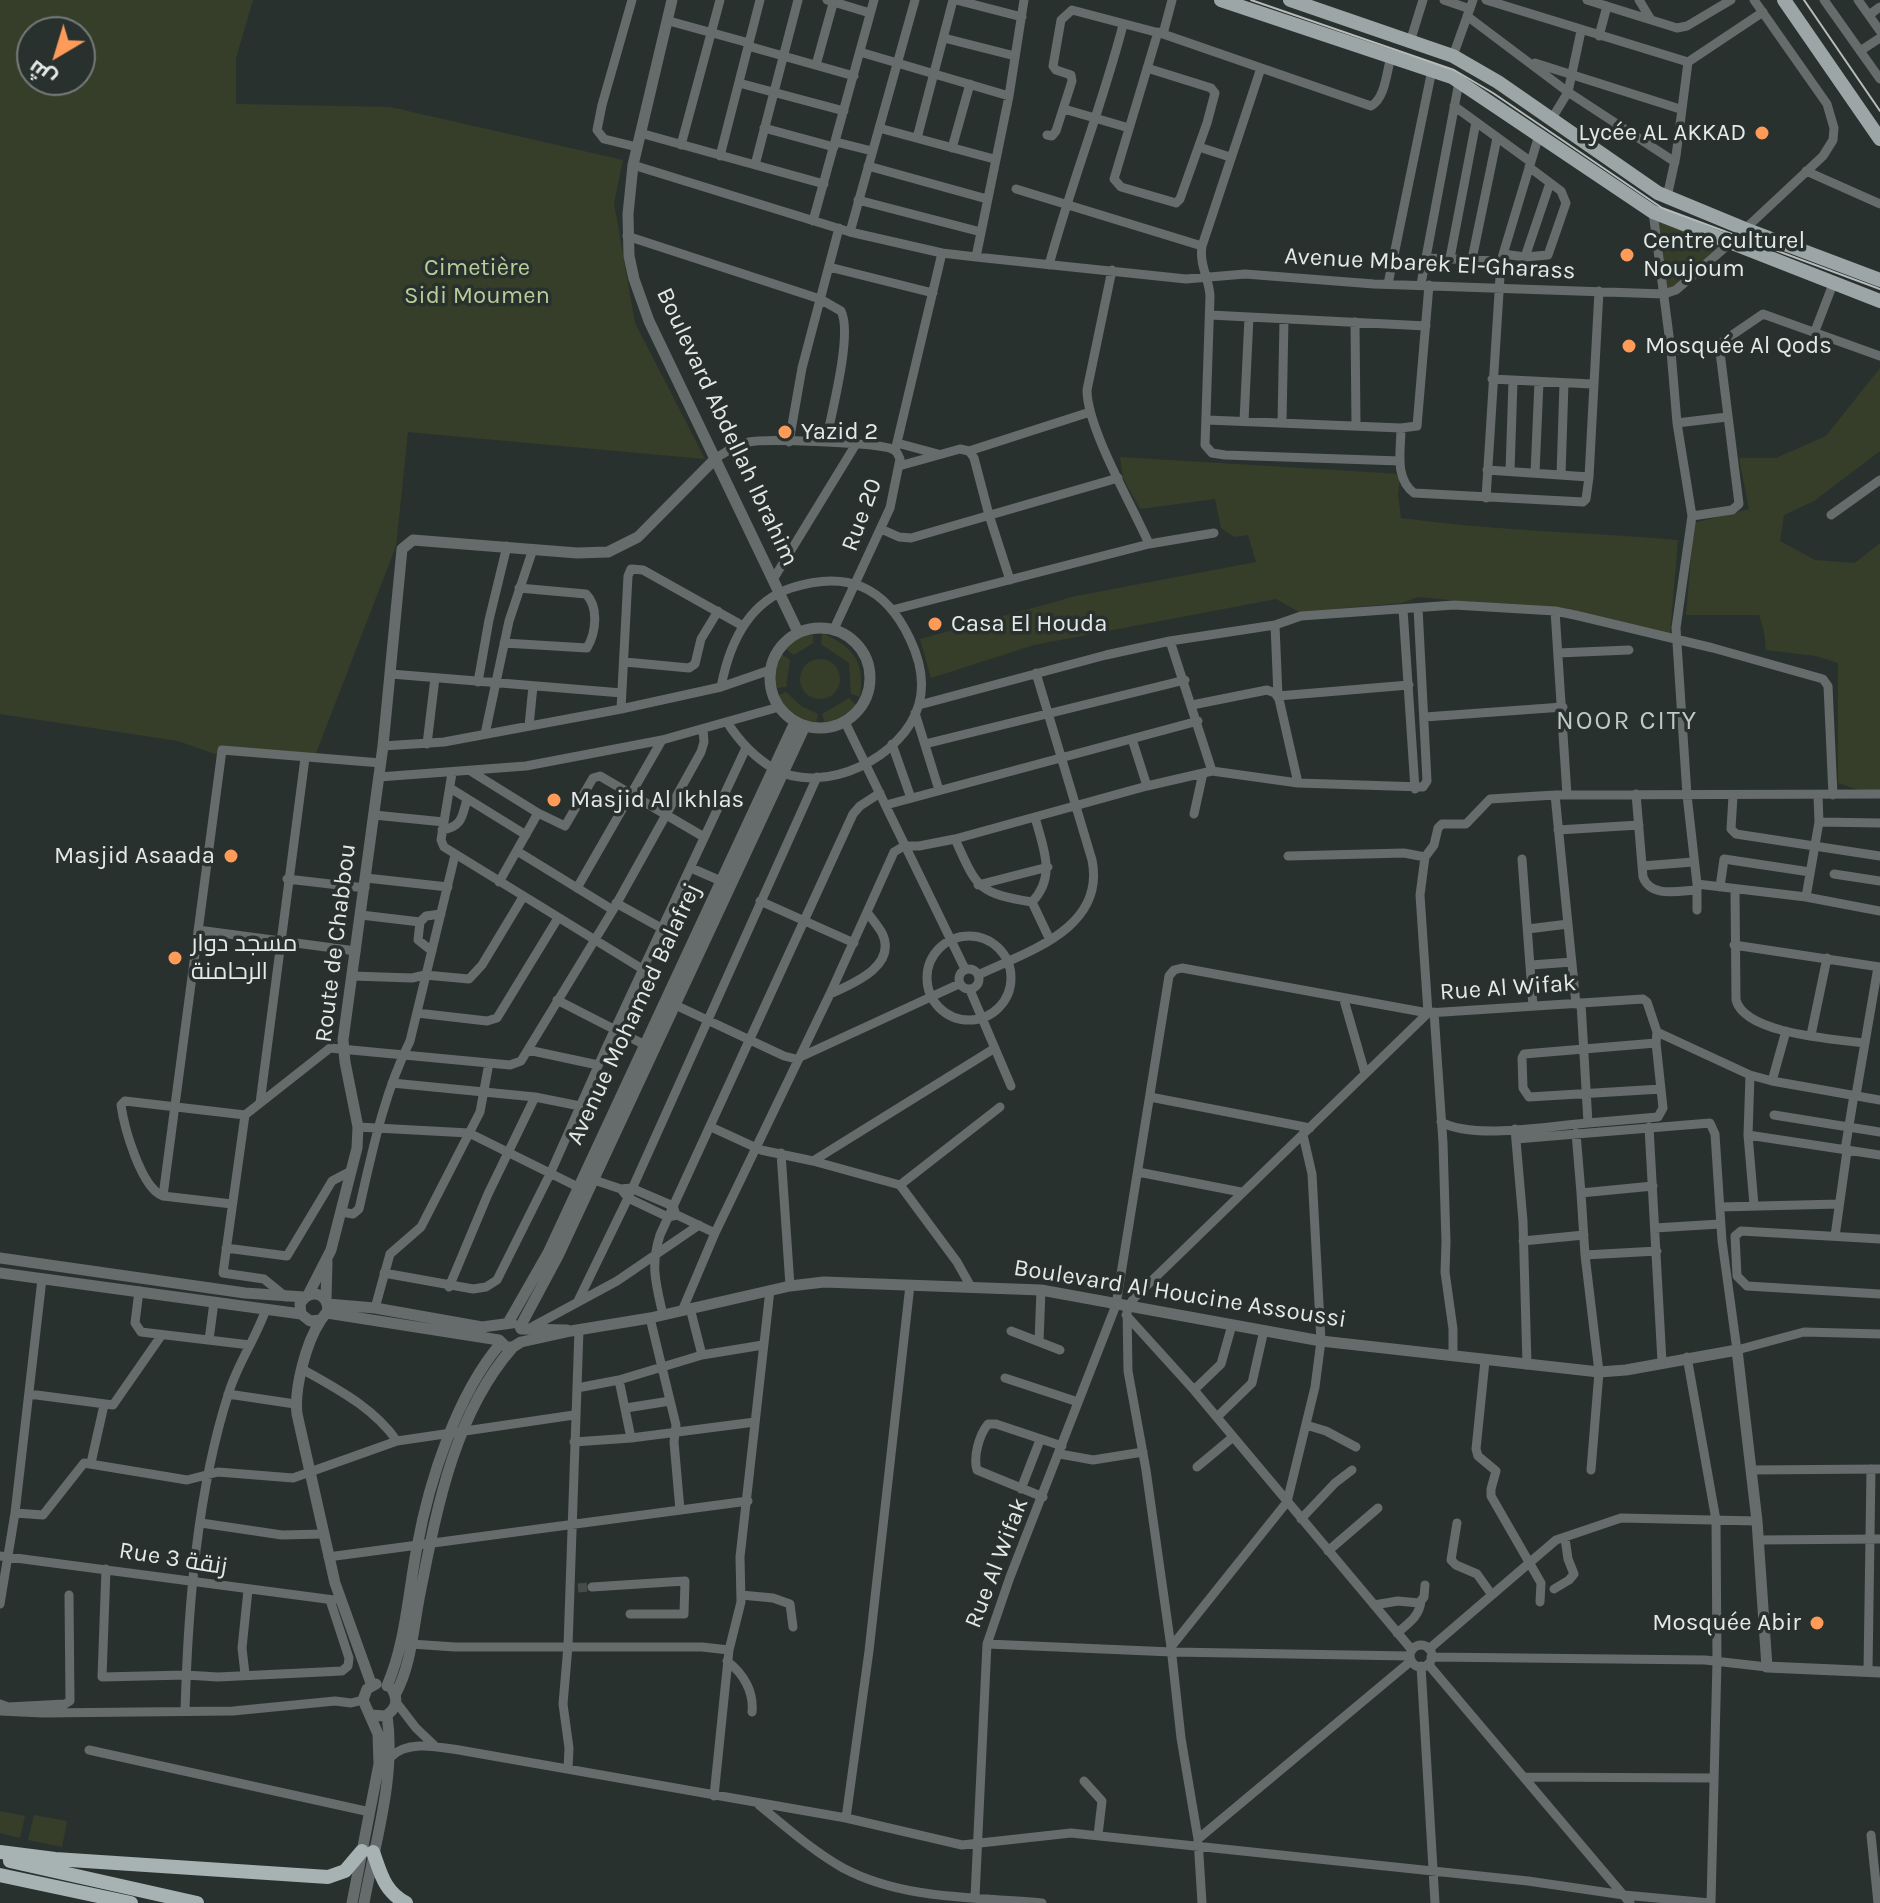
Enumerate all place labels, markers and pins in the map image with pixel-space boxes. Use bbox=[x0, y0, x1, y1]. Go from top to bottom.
place label: Lycée AL AKKAD bbox=[1578, 119, 1746, 147]
marker: Lycée AL AKKAD bbox=[1753, 124, 1771, 142]
place label: Centre culturel Noujoum bbox=[1643, 227, 1805, 283]
marker: Centre culturel Noujoum bbox=[1618, 246, 1636, 264]
place label: Mosquée Al Qods bbox=[1645, 332, 1832, 360]
marker: Mosquée Al Qods bbox=[1620, 337, 1638, 355]
place label: Yazid 2 bbox=[801, 418, 878, 446]
marker: Yazid 2 bbox=[776, 423, 794, 441]
place label: Casa El Houda bbox=[951, 610, 1107, 638]
marker: Casa El Houda bbox=[926, 615, 944, 633]
place label: Masjid Al Ikhlas bbox=[570, 786, 744, 814]
marker: Masjid Al Ikhlas bbox=[545, 791, 563, 809]
place label: Masjid Asaada bbox=[54, 842, 215, 870]
marker: Masjid Asaada bbox=[222, 847, 240, 865]
place label: مسجد دوار الرحامنة bbox=[191, 930, 297, 986]
marker: مسجد دوار الرحامنة bbox=[166, 949, 184, 967]
place label: Mosquée Abir bbox=[1652, 1609, 1801, 1637]
marker: Mosquée Abir bbox=[1808, 1614, 1826, 1632]

